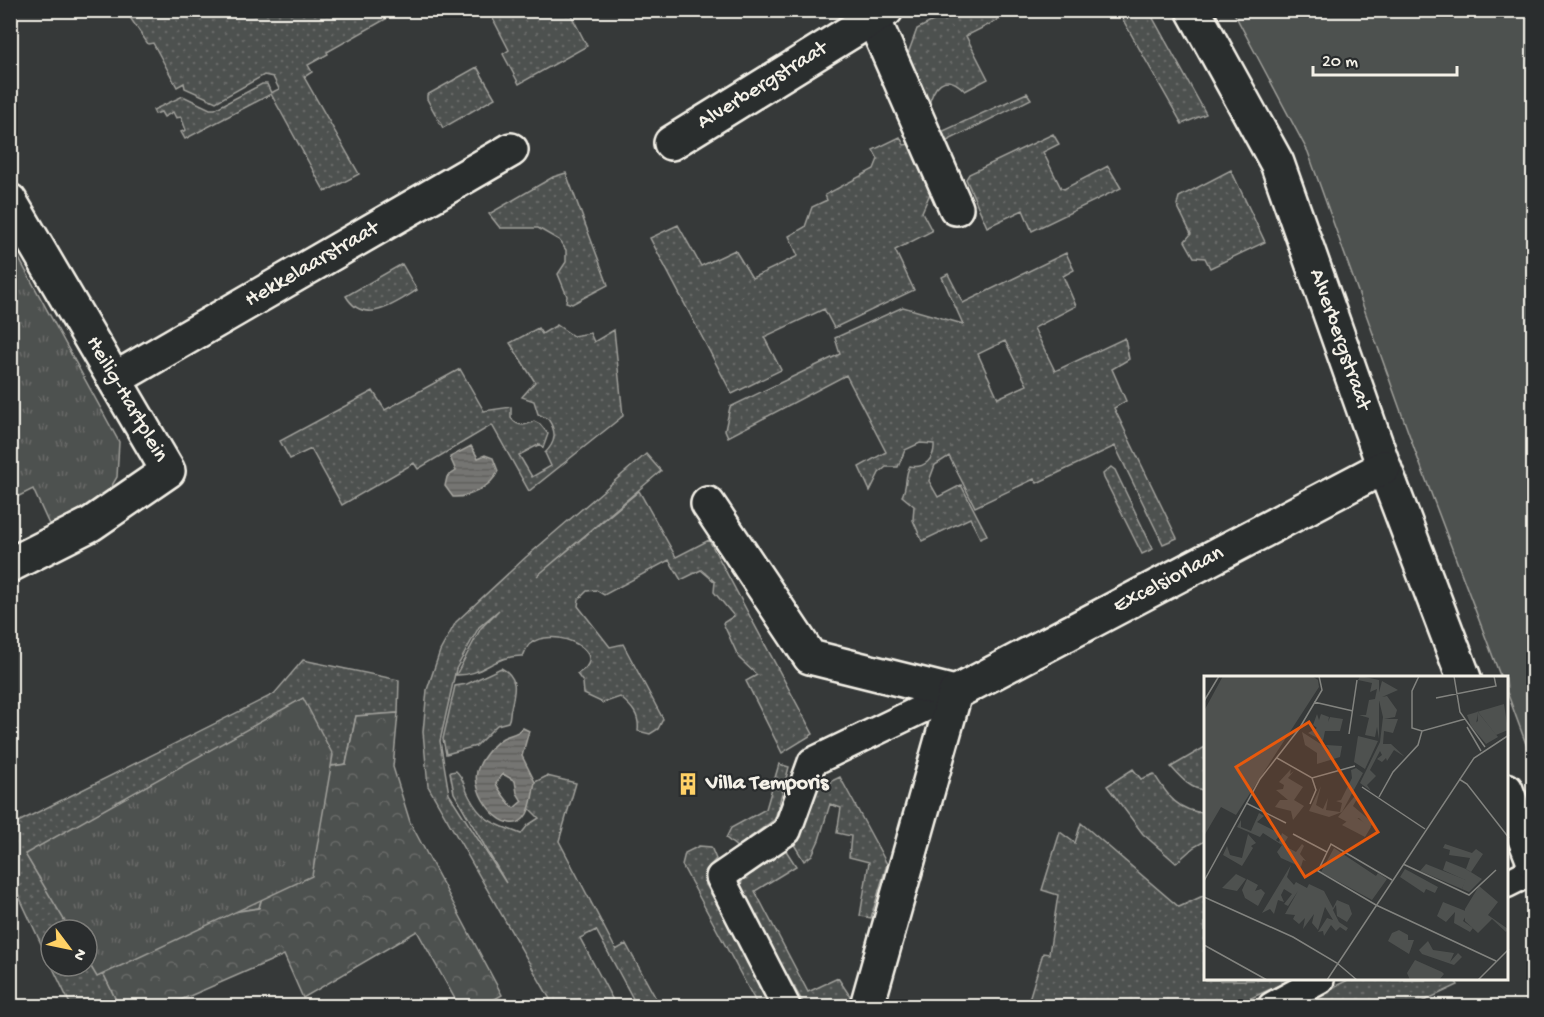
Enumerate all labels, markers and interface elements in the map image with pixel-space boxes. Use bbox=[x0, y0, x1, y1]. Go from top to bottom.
street label: Alverbergstraat bbox=[693, 35, 834, 136]
scale bar bbox=[1313, 39, 1457, 77]
text: 20 m bbox=[1322, 52, 1358, 73]
street label: Hekkelaarstraat bbox=[241, 215, 386, 314]
street label: Alverbergstraat bbox=[1302, 266, 1377, 416]
street label: Heilig-Hartplein bbox=[79, 332, 173, 468]
street label: Excelsiorlaan bbox=[1109, 540, 1229, 620]
inset map bbox=[1204, 676, 1508, 981]
building icon: Villa Temporis bbox=[675, 771, 701, 797]
place label: Villa Temporis bbox=[705, 771, 830, 797]
north arrow bbox=[39, 918, 99, 978]
text: N bbox=[68, 945, 90, 964]

